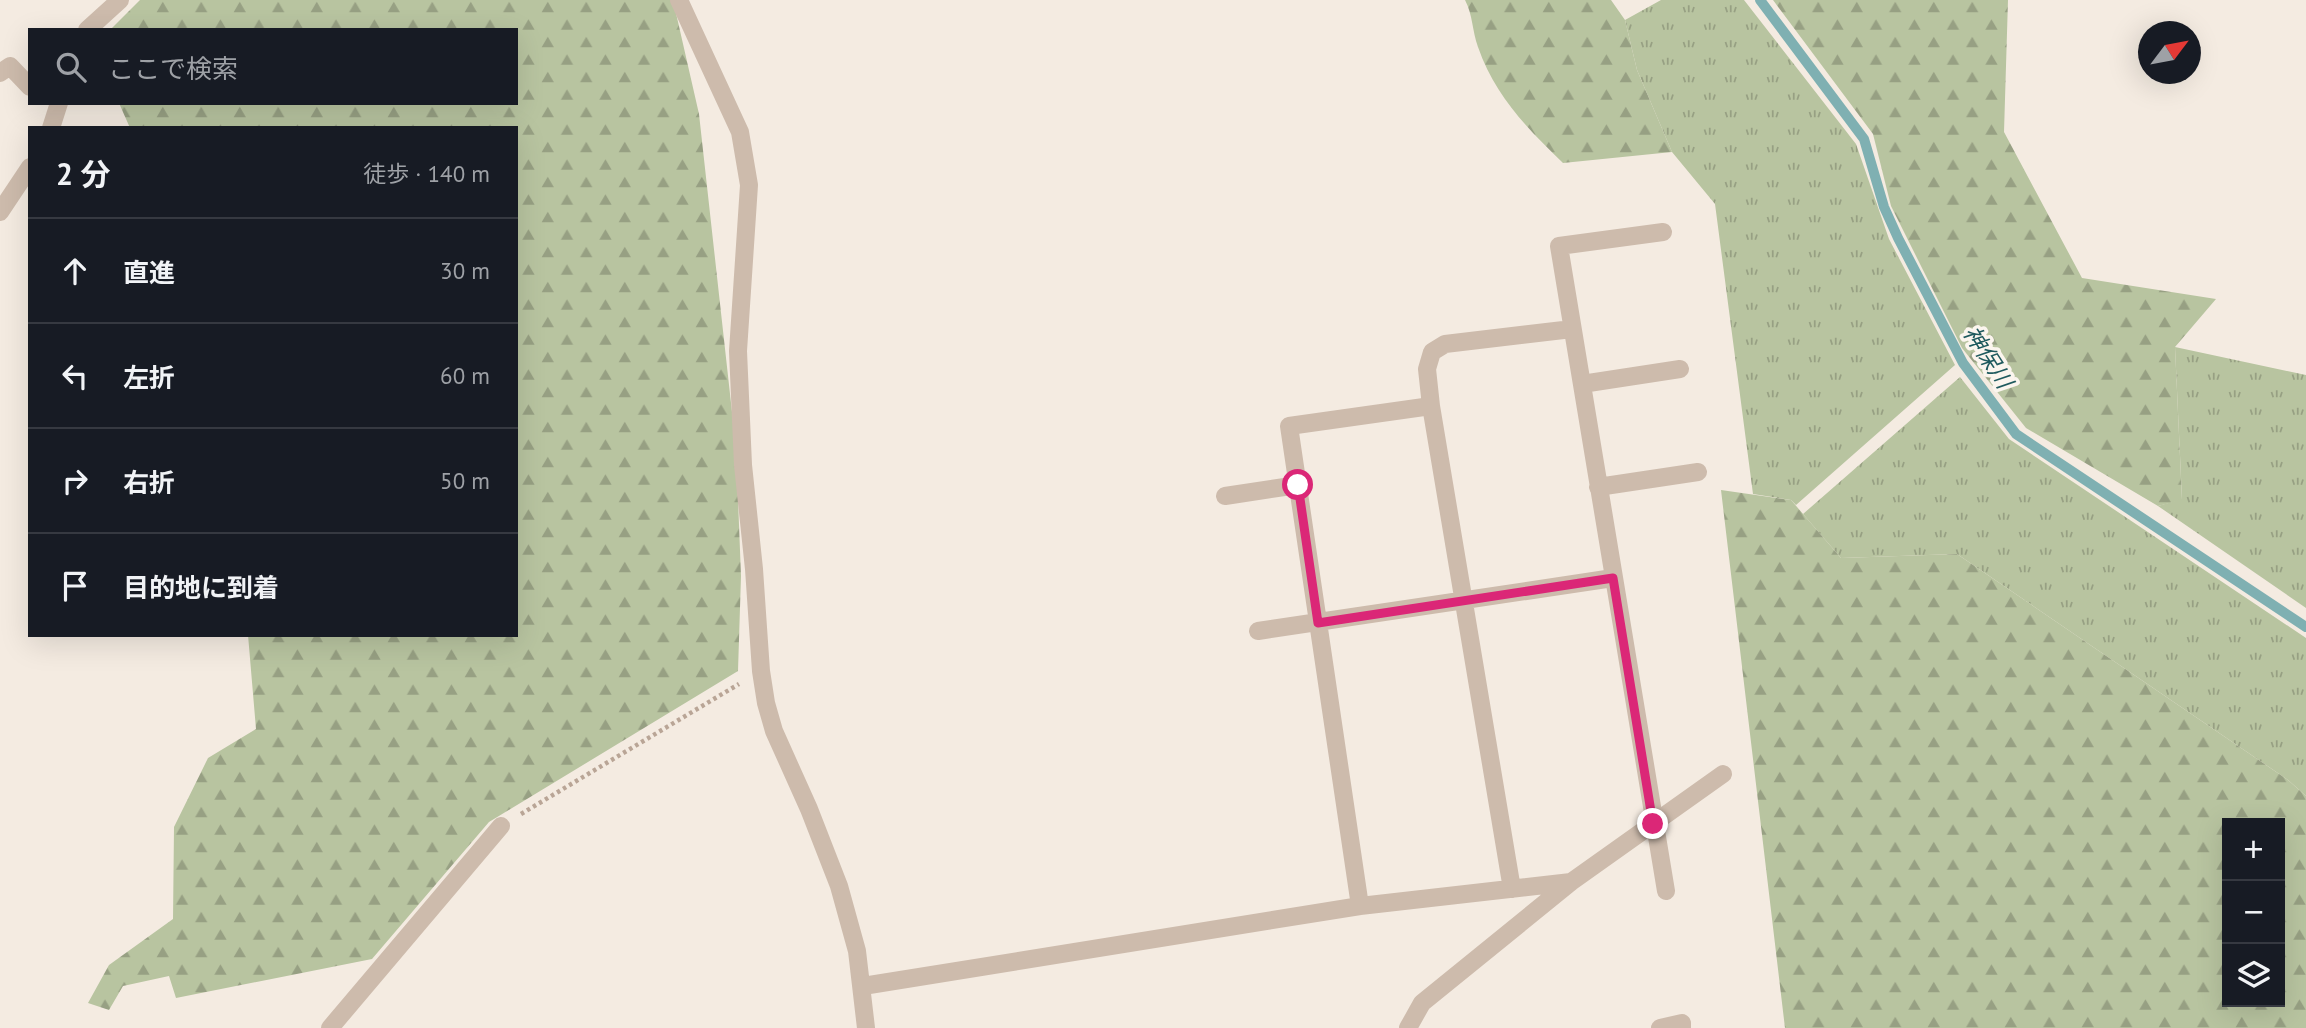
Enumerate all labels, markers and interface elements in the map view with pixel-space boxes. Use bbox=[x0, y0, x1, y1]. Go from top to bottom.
north arrow bbox=[2138, 21, 2201, 84]
search box bbox=[28, 28, 518, 105]
icon: search bbox=[52, 48, 90, 86]
text: ここで検索 bbox=[108, 52, 238, 85]
text: 2 分 bbox=[56, 154, 111, 193]
text: 徒歩 · 140 m bbox=[363, 159, 490, 188]
icon: ahead bbox=[56, 252, 94, 290]
text: 直進 bbox=[123, 256, 175, 289]
text: 30 m bbox=[440, 256, 490, 285]
water label: 神保川 bbox=[1957, 320, 2021, 396]
icon: left bbox=[56, 357, 94, 395]
text: 左折 bbox=[123, 361, 175, 394]
text: 60 m bbox=[440, 361, 490, 390]
icon: right bbox=[56, 462, 94, 500]
text: 右折 bbox=[123, 466, 175, 499]
text: 50 m bbox=[440, 466, 490, 495]
route start bbox=[1282, 469, 1313, 500]
icon: arrive bbox=[56, 567, 94, 605]
text: 目的地に到着 bbox=[123, 571, 279, 604]
route end bbox=[1637, 808, 1668, 839]
map controls bbox=[2222, 818, 2285, 1007]
button: + bbox=[2222, 818, 2285, 881]
button: − bbox=[2222, 881, 2285, 944]
button: layers bbox=[2222, 944, 2285, 1007]

